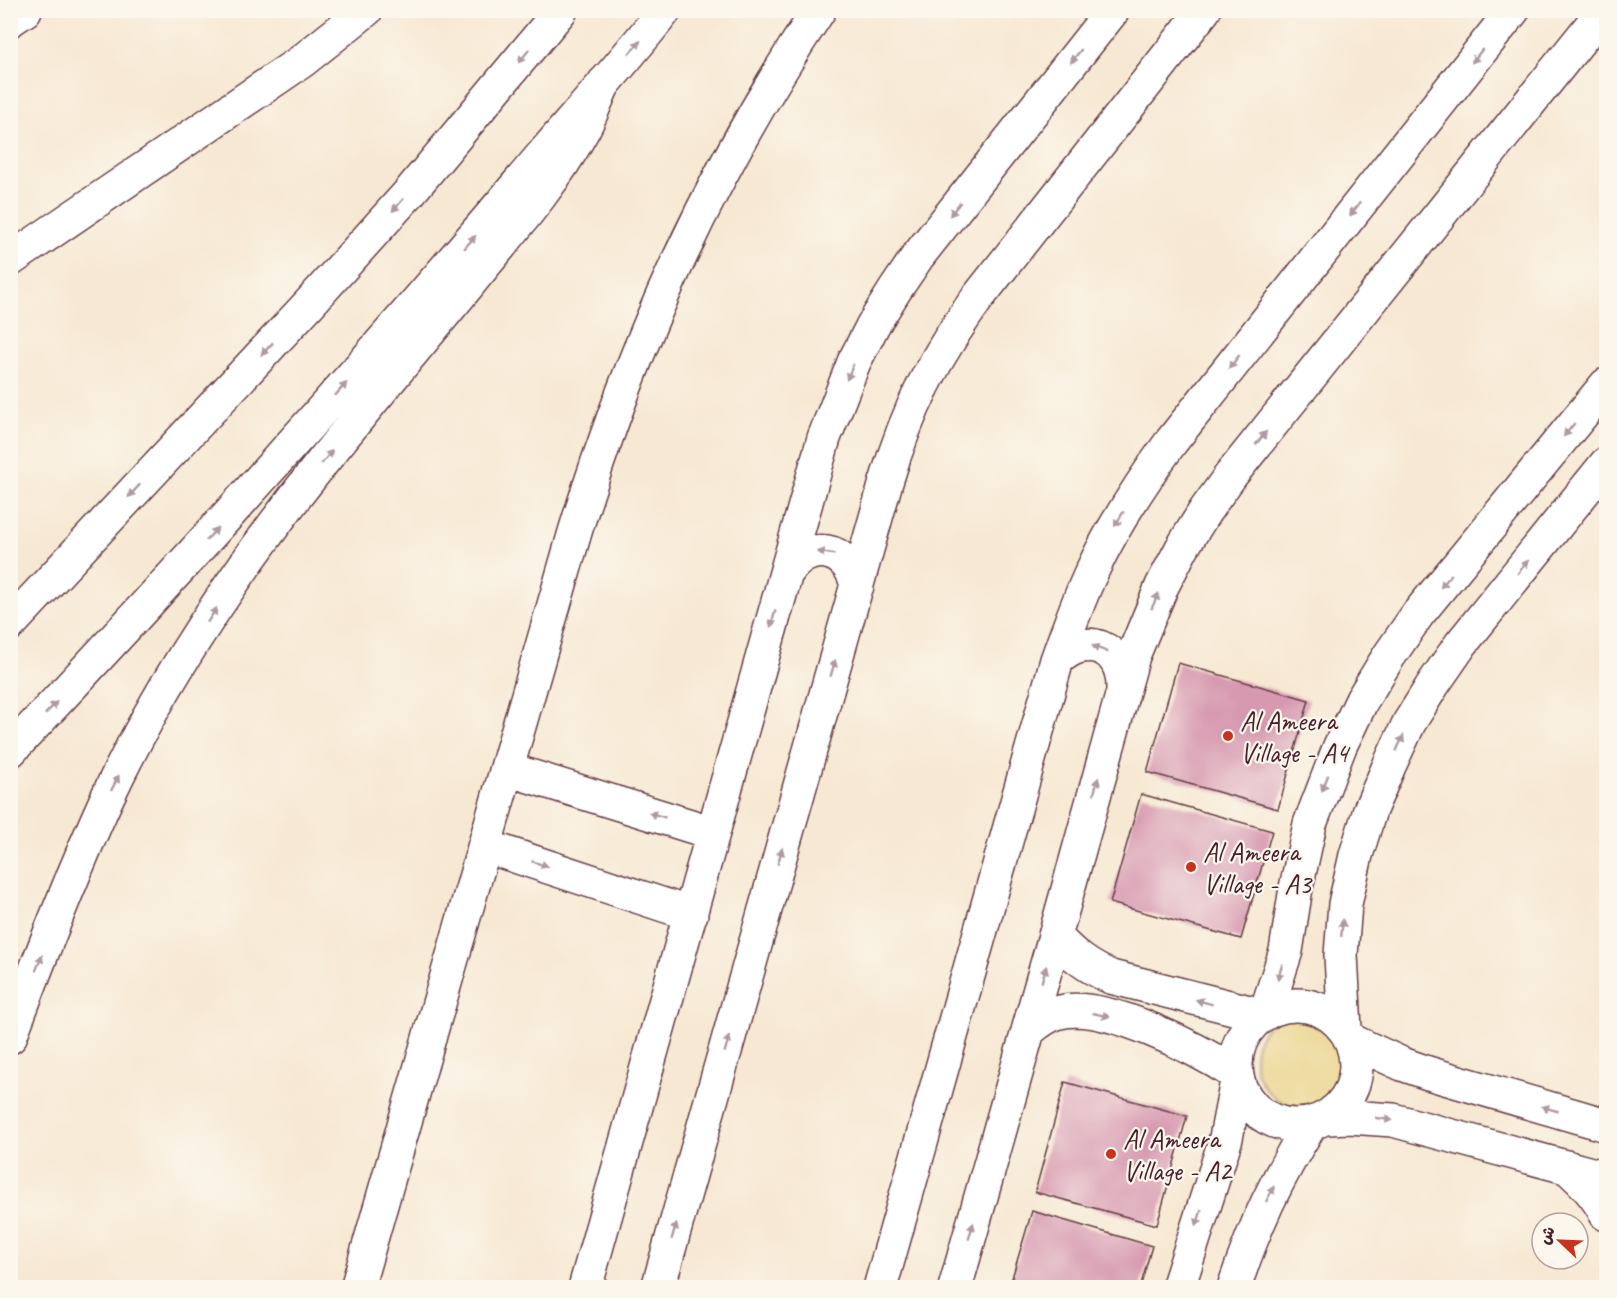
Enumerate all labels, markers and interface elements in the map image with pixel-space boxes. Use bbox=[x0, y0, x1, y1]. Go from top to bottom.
one-way arrow bbox=[628, 40, 641, 55]
one-way arrow bbox=[518, 48, 531, 64]
one-way arrow bbox=[1071, 49, 1083, 64]
one-way arrow bbox=[1471, 49, 1483, 64]
one-way arrow bbox=[391, 197, 405, 212]
one-way arrow bbox=[949, 201, 962, 217]
one-way arrow bbox=[1349, 201, 1362, 217]
one-way arrow bbox=[463, 234, 476, 250]
one-way arrow bbox=[261, 341, 274, 356]
one-way arrow bbox=[1228, 354, 1241, 370]
one-way arrow bbox=[845, 364, 855, 382]
one-way arrow bbox=[334, 382, 347, 397]
one-way arrow bbox=[1563, 422, 1576, 438]
one-way arrow bbox=[1255, 430, 1268, 446]
one-way arrow bbox=[320, 449, 333, 465]
one-way arrow bbox=[127, 484, 141, 499]
one-way arrow bbox=[1114, 511, 1125, 527]
one-way arrow bbox=[205, 527, 219, 542]
one-way arrow bbox=[816, 549, 835, 558]
one-way arrow bbox=[1517, 559, 1530, 575]
one-way arrow bbox=[1439, 573, 1452, 589]
one-way arrow bbox=[1151, 592, 1160, 609]
one-way arrow bbox=[207, 606, 218, 623]
one-way arrow bbox=[768, 609, 778, 628]
one-way arrow bbox=[1091, 644, 1109, 653]
one-way arrow bbox=[829, 659, 838, 677]
one-way arrow bbox=[43, 702, 57, 716]
place label: Al Ameera Village - A4 bbox=[1240, 703, 1350, 770]
marker: Al Ameera Village - A4 bbox=[1221, 729, 1235, 743]
one-way arrow bbox=[1395, 735, 1404, 752]
one-way arrow bbox=[1320, 774, 1329, 792]
one-way arrow bbox=[110, 775, 120, 792]
one-way arrow bbox=[1092, 777, 1101, 795]
one-way arrow bbox=[648, 810, 666, 819]
place label: Al Ameera Village - A3 bbox=[1203, 834, 1313, 901]
one-way arrow bbox=[776, 847, 785, 865]
one-way arrow bbox=[531, 860, 549, 869]
marker: Al Ameera Village - A3 bbox=[1184, 860, 1198, 874]
one-way arrow bbox=[1337, 919, 1347, 938]
one-way arrow bbox=[34, 953, 44, 971]
one-way arrow bbox=[1274, 963, 1284, 981]
one-way arrow bbox=[1040, 965, 1049, 983]
one-way arrow bbox=[1195, 997, 1213, 1006]
one-way arrow bbox=[1093, 1011, 1111, 1020]
one-way arrow bbox=[723, 1034, 732, 1052]
one-way arrow bbox=[1541, 1104, 1559, 1113]
one-way arrow bbox=[1375, 1115, 1394, 1124]
place label: Al Ameera Village - A2 bbox=[1123, 1121, 1233, 1188]
marker: Al Ameera Village - A2 bbox=[1104, 1147, 1118, 1161]
one-way arrow bbox=[1265, 1185, 1275, 1203]
one-way arrow bbox=[1194, 1209, 1203, 1227]
north arrow bbox=[1530, 1211, 1590, 1271]
one-way arrow bbox=[669, 1222, 679, 1240]
one-way arrow bbox=[967, 1222, 976, 1240]
text: ش bbox=[1534, 1224, 1560, 1248]

